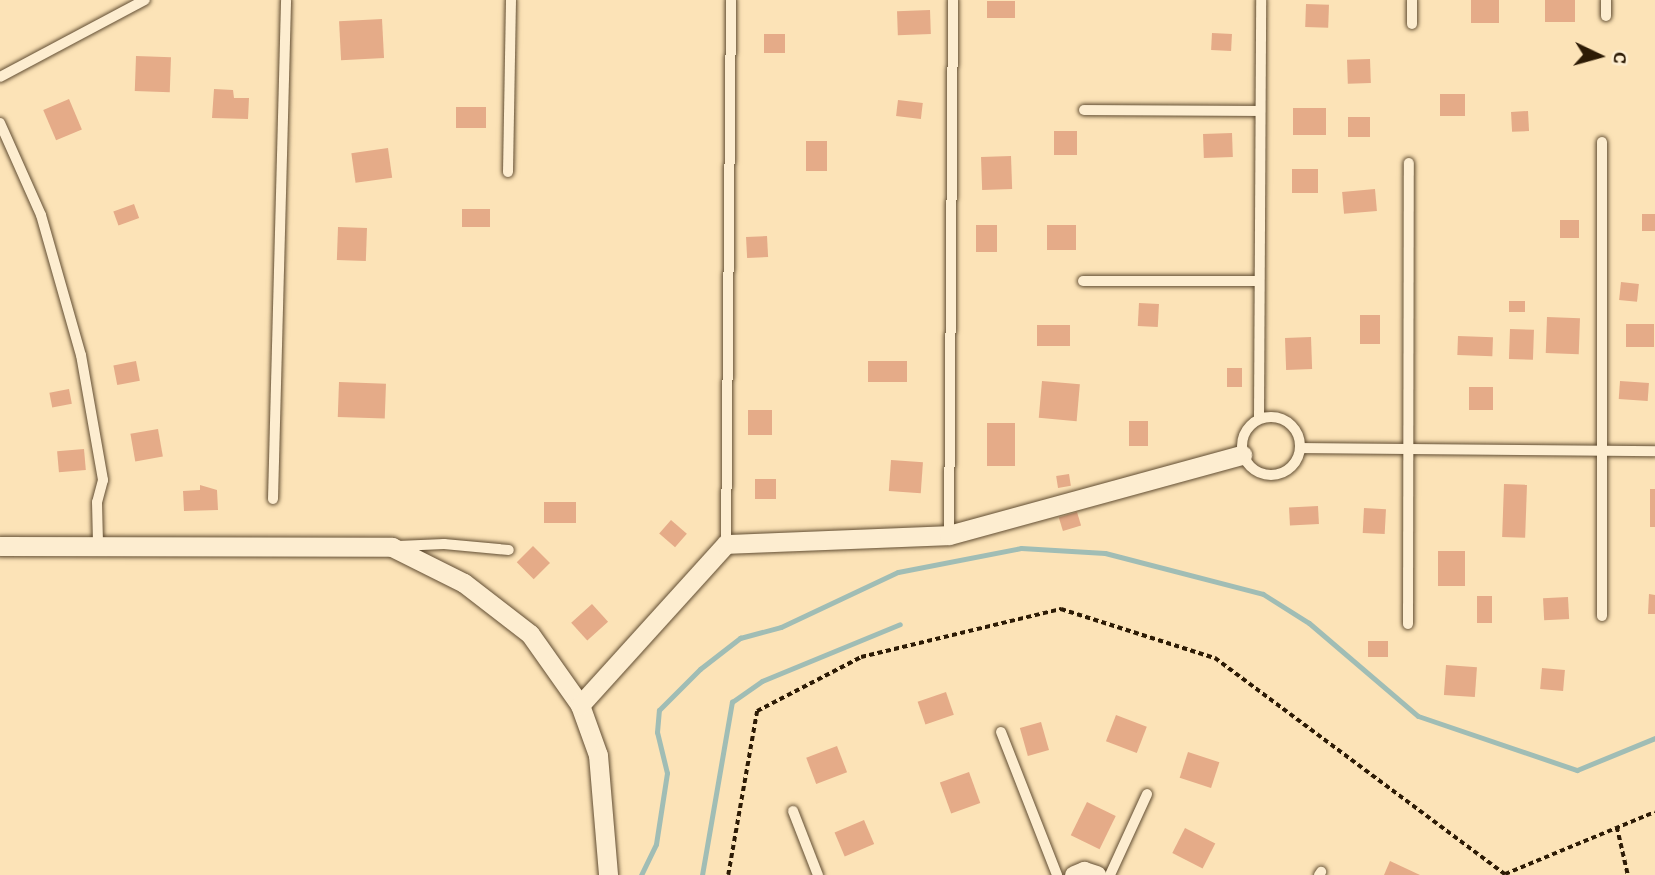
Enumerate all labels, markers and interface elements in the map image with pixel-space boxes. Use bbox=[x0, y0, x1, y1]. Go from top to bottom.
north arrow bbox=[1564, 21, 1634, 91]
text: С bbox=[1606, 51, 1633, 65]

